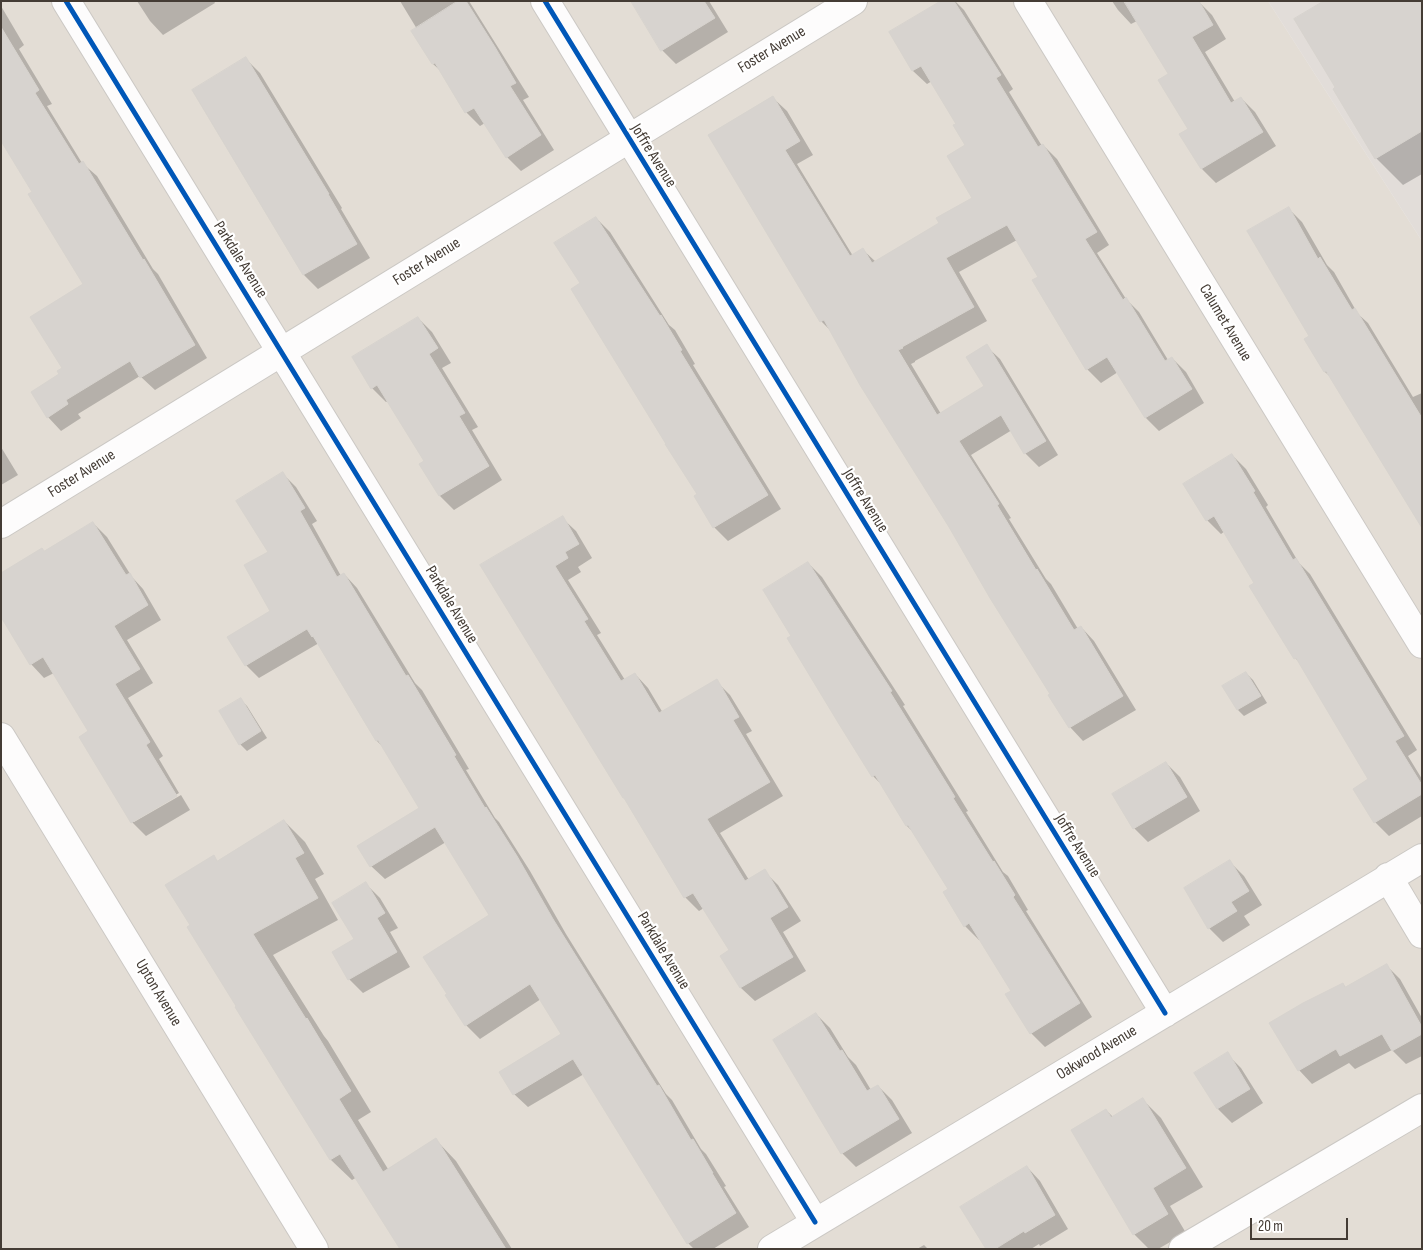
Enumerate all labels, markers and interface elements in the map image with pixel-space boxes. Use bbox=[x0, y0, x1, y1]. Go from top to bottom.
street label: Foster Avenue bbox=[735, 22, 809, 78]
street label: Joffre Avenue bbox=[626, 121, 680, 191]
street label: Parkdale Avenue bbox=[209, 218, 271, 302]
street label: Foster Avenue bbox=[390, 234, 464, 290]
street label: Calumet Avenue bbox=[1194, 281, 1256, 365]
street label: Foster Avenue bbox=[45, 446, 119, 502]
street label: Joffre Avenue bbox=[838, 466, 892, 536]
street label: Parkdale Avenue bbox=[420, 563, 482, 647]
street label: Joffre Avenue bbox=[1050, 811, 1104, 881]
street label: Parkdale Avenue bbox=[632, 909, 694, 993]
street label: Upton Avenue bbox=[131, 956, 185, 1030]
street label: Oakwood Avenue bbox=[1053, 1021, 1141, 1085]
scale bar bbox=[1253, 1208, 1350, 1240]
text: 20 m bbox=[1258, 1217, 1283, 1236]

